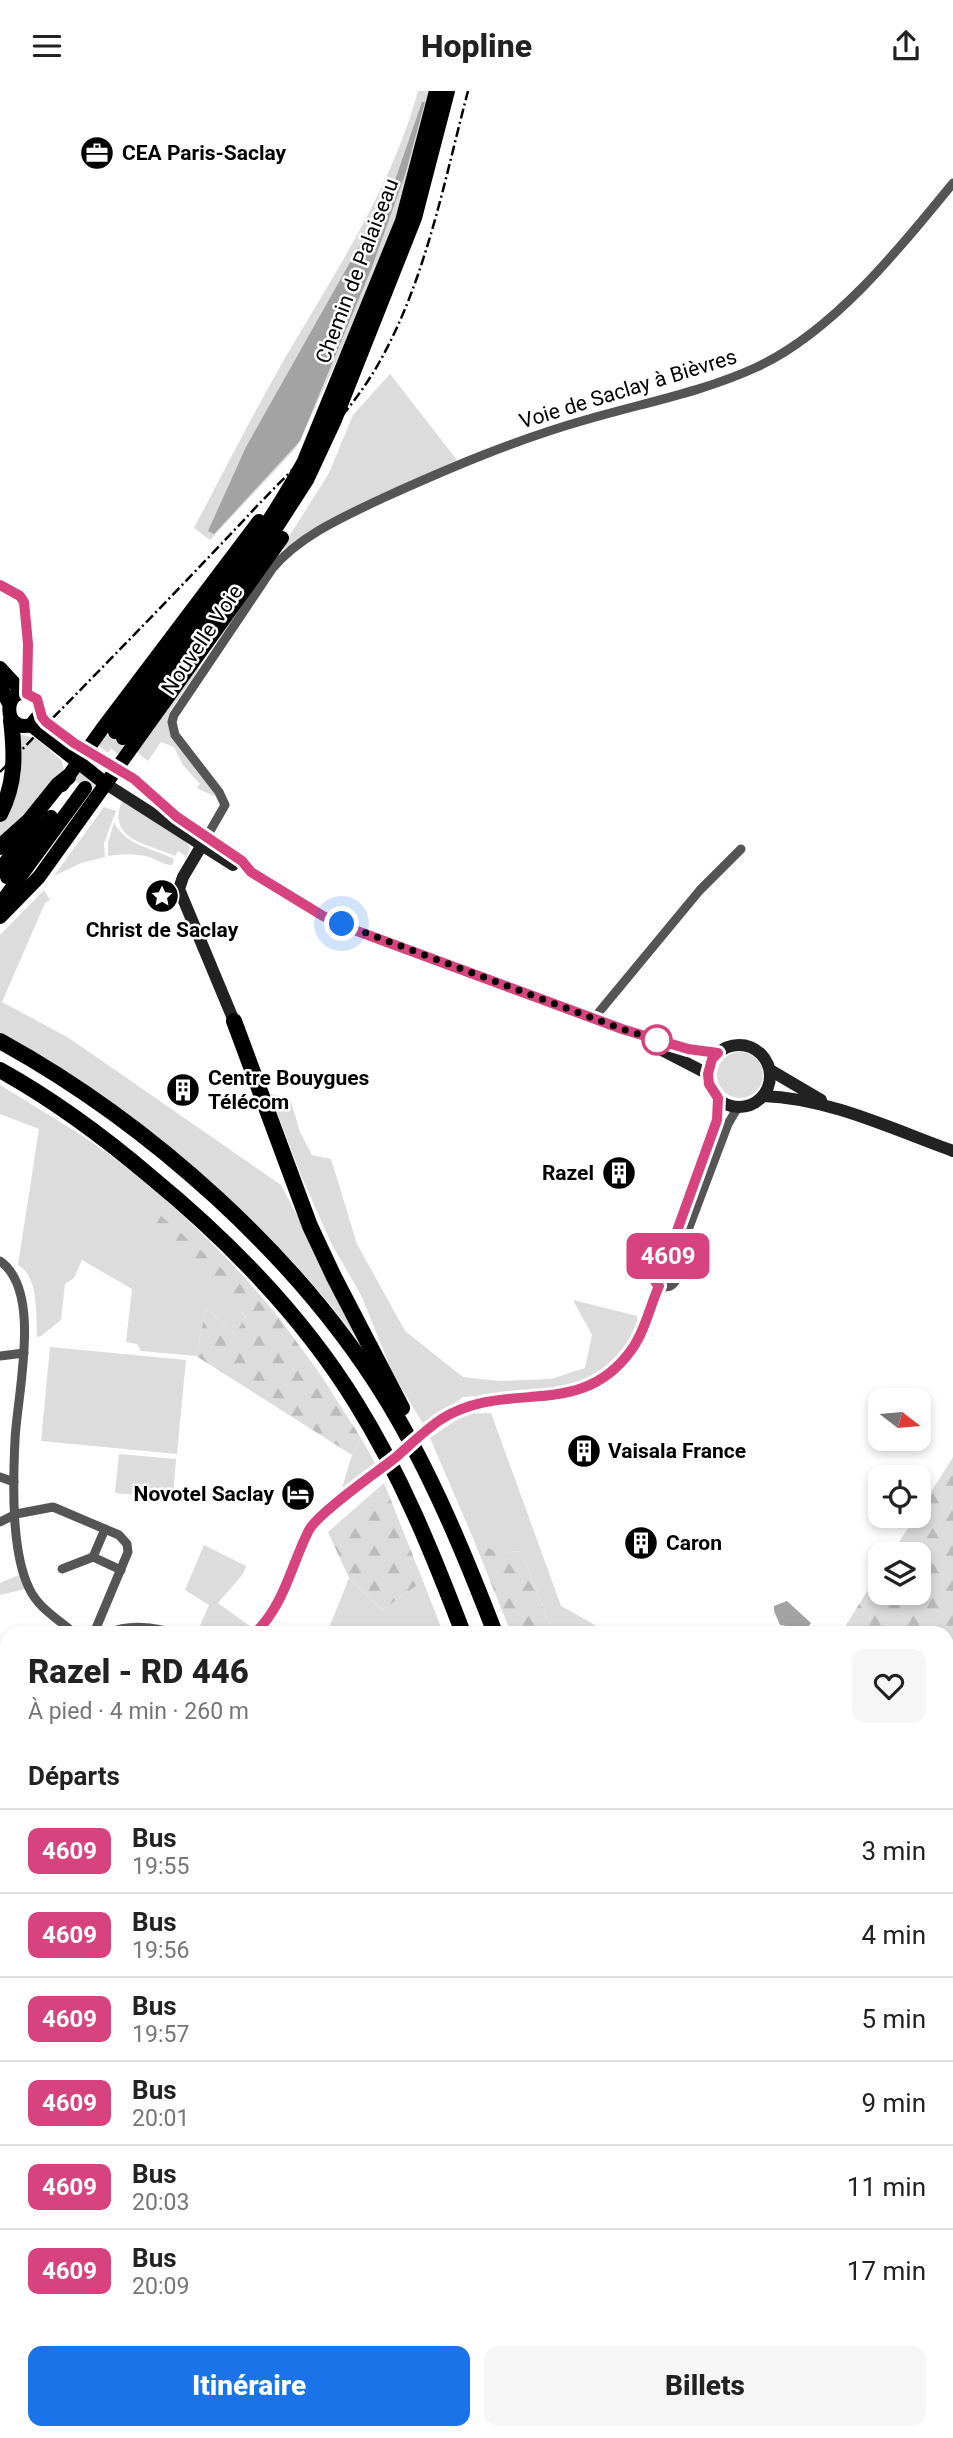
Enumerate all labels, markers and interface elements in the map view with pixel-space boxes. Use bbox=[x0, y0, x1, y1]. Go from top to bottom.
icon: menu bbox=[28, 27, 66, 65]
text: Hopline bbox=[421, 27, 532, 65]
icon: share bbox=[887, 27, 925, 65]
office icon: CEA Paris-Saclay bbox=[78, 134, 116, 172]
place label: CEA Paris-Saclay bbox=[122, 141, 287, 165]
street label: Chemin de Palaiseau bbox=[311, 175, 403, 367]
street label: Voie de Saclay à Bièvres bbox=[517, 345, 739, 433]
street label: Nouvelle Voie bbox=[156, 580, 248, 700]
place icon: Christ de Saclay bbox=[143, 877, 181, 915]
your location bbox=[324, 906, 359, 941]
place label: Christ de Saclay bbox=[86, 918, 239, 942]
unlabelled marker bbox=[642, 1025, 672, 1055]
place label: Centre Bouygues Télécom bbox=[208, 1066, 370, 1114]
building icon: Centre Bouygues Télécom bbox=[164, 1071, 202, 1109]
building icon: Razel bbox=[600, 1154, 638, 1192]
place label: Razel bbox=[542, 1161, 594, 1185]
line badge: 4609 bbox=[619, 1233, 717, 1279]
text: 4609 bbox=[640, 1242, 696, 1270]
north arrow bbox=[868, 1388, 931, 1451]
map controls bbox=[868, 1388, 931, 1605]
building icon: Vaisala France bbox=[565, 1432, 603, 1470]
place label: Vaisala France bbox=[608, 1439, 746, 1463]
button: locate bbox=[868, 1465, 931, 1528]
hotel icon: Novotel Saclay bbox=[279, 1475, 317, 1513]
place label: Novotel Saclay bbox=[134, 1482, 274, 1506]
building icon: Caron bbox=[622, 1524, 660, 1562]
place label: Caron bbox=[666, 1531, 722, 1555]
button: layers bbox=[868, 1542, 931, 1605]
button: heart bbox=[852, 1649, 926, 1723]
text: Razel - RD 446 bbox=[28, 1652, 249, 1691]
text: À pied · 4 min · 260 m bbox=[28, 1698, 249, 1725]
text: Départs bbox=[28, 1761, 120, 1791]
text: Bus bbox=[132, 1823, 177, 1853]
text: 3 min bbox=[861, 1836, 926, 1866]
text: 4609 bbox=[42, 1837, 97, 1865]
text: 19:55 bbox=[132, 1853, 189, 1880]
text: Bus bbox=[132, 1907, 177, 1937]
text: 4 min bbox=[861, 1920, 926, 1950]
text: 4609 bbox=[42, 1921, 97, 1949]
text: 19:56 bbox=[132, 1937, 189, 1964]
text: Bus bbox=[132, 1991, 177, 2021]
text: 5 min bbox=[861, 2004, 926, 2034]
text: 4609 bbox=[42, 2005, 97, 2033]
text: 19:57 bbox=[132, 2021, 189, 2048]
text: Bus bbox=[132, 2075, 177, 2105]
text: 9 min bbox=[861, 2088, 926, 2118]
text: 4609 bbox=[42, 2089, 97, 2117]
text: 20:01 bbox=[132, 2105, 189, 2132]
text: Bus bbox=[132, 2159, 177, 2189]
text: 11 min bbox=[847, 2172, 926, 2202]
text: 4609 bbox=[42, 2173, 97, 2201]
text: 20:03 bbox=[132, 2189, 189, 2216]
text: Bus bbox=[132, 2243, 177, 2273]
text: 17 min bbox=[847, 2256, 926, 2286]
text: 4609 bbox=[42, 2257, 97, 2285]
text: 20:09 bbox=[132, 2273, 189, 2300]
button: Itinéraire bbox=[28, 2346, 470, 2426]
button: Billets bbox=[484, 2346, 926, 2426]

